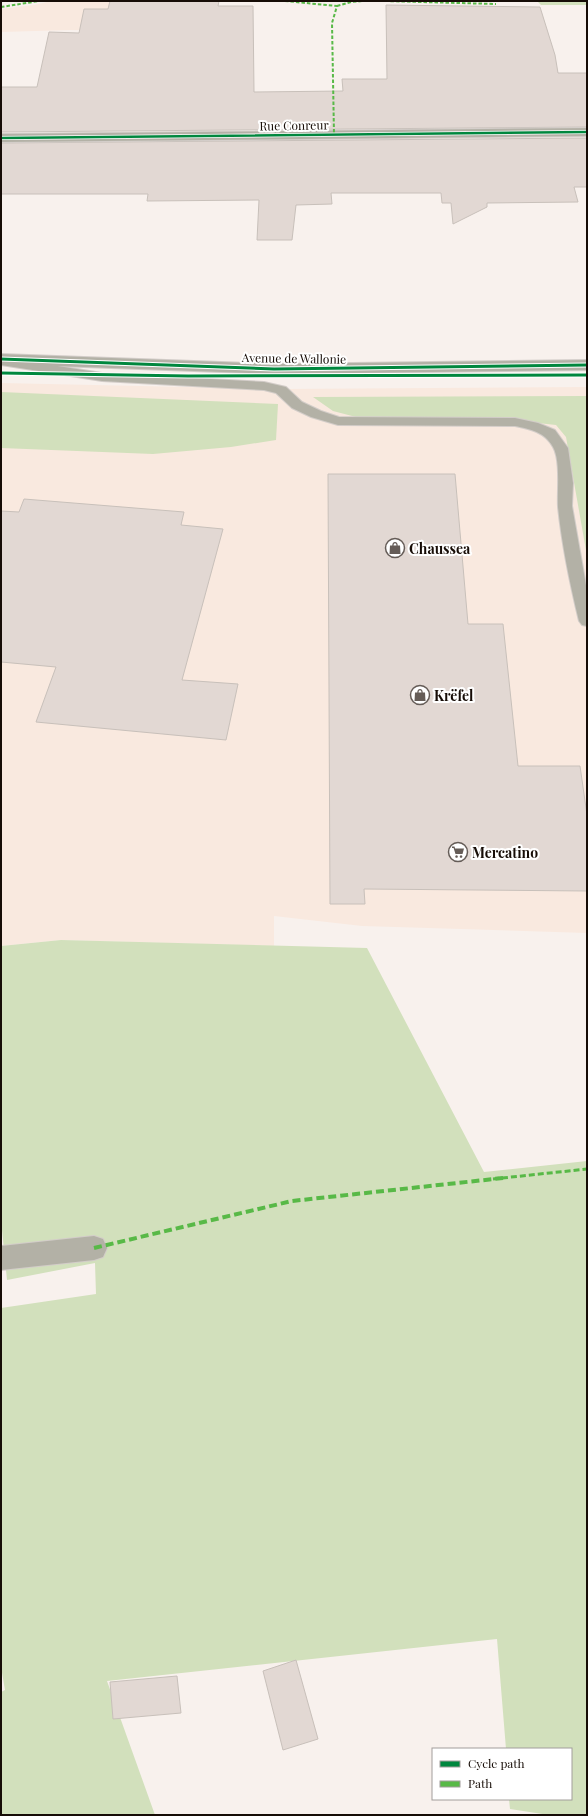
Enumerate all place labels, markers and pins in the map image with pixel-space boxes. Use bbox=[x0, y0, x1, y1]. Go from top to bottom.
shop icon: Chaussea bbox=[384, 537, 406, 559]
place label: Chaussea bbox=[409, 539, 471, 558]
shop icon: Krëfel bbox=[409, 684, 431, 706]
place label: Krëfel bbox=[434, 686, 474, 705]
supermarket icon: Mercatino bbox=[447, 841, 469, 863]
place label: Mercatino bbox=[472, 843, 538, 862]

